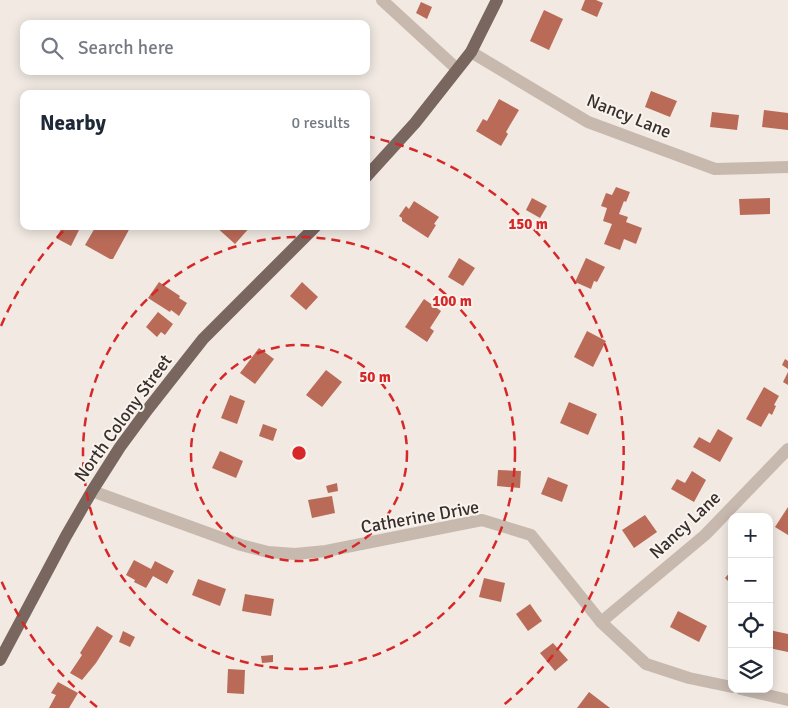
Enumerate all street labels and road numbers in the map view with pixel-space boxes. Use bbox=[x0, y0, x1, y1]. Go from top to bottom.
street label: Nancy Lane bbox=[584, 89, 674, 143]
street label: North Colony Street bbox=[69, 350, 177, 486]
street label: Nancy Lane bbox=[645, 487, 725, 563]
street label: Catherine Drive bbox=[359, 496, 481, 538]

